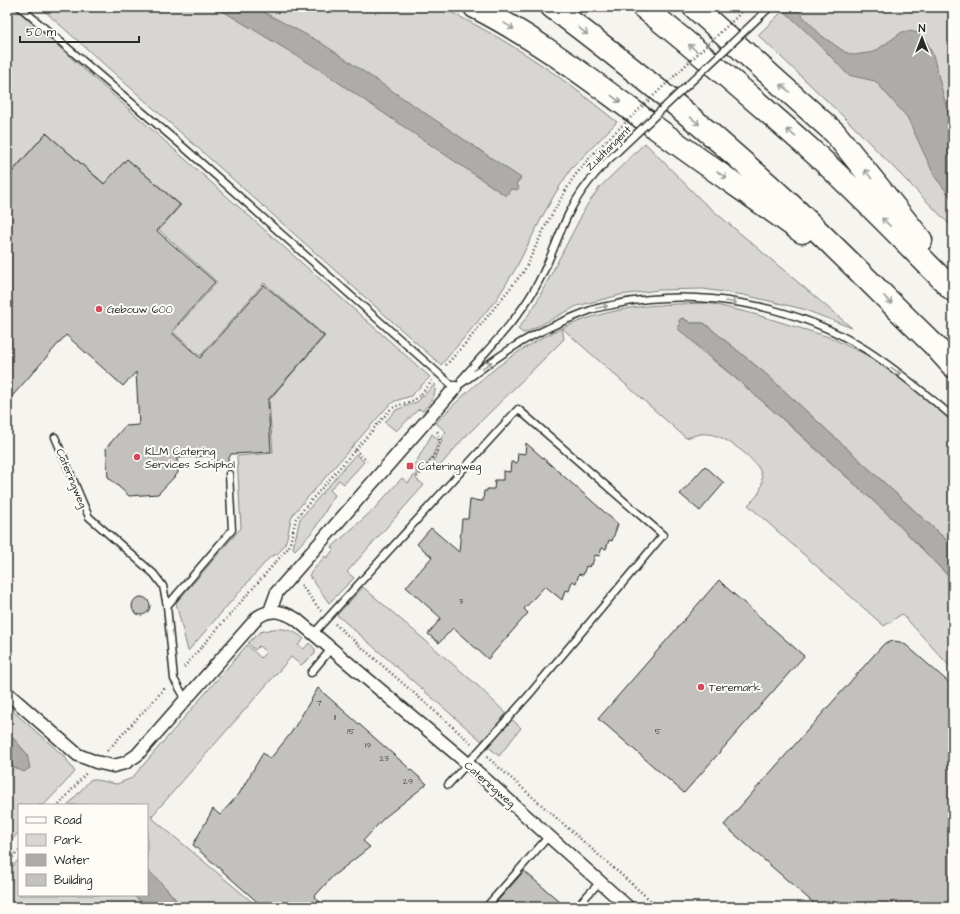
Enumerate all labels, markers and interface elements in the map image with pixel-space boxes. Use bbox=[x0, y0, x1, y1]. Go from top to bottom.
scale bar bbox=[20, 18, 139, 44]
north arrow bbox=[902, 18, 942, 58]
text: N bbox=[919, 21, 926, 36]
one-way arrow bbox=[503, 22, 515, 30]
text: 50 m bbox=[26, 24, 57, 41]
one-way arrow bbox=[578, 27, 589, 35]
one-way arrow bbox=[687, 44, 698, 53]
one-way arrow bbox=[780, 84, 790, 93]
one-way arrow bbox=[611, 95, 622, 103]
one-way arrow bbox=[690, 117, 700, 126]
street label: Zuidtangent bbox=[582, 122, 635, 175]
one-way arrow bbox=[787, 129, 797, 138]
one-way arrow bbox=[863, 168, 872, 179]
one-way arrow bbox=[716, 171, 727, 179]
one-way arrow bbox=[881, 217, 891, 227]
one-way arrow bbox=[883, 295, 893, 305]
one-way arrow bbox=[724, 298, 737, 306]
place label: Gebouw 600 bbox=[107, 302, 173, 317]
one-way arrow bbox=[596, 303, 609, 311]
marker: Gebouw 600 bbox=[94, 304, 104, 314]
one-way arrow bbox=[481, 361, 492, 369]
one-way arrow bbox=[890, 367, 901, 375]
place label: KLM Catering Services Schiphol bbox=[145, 444, 235, 472]
street label: Cateringweg bbox=[51, 446, 91, 511]
marker: KLM Catering Services Schiphol bbox=[132, 452, 142, 462]
place label: Cateringweg bbox=[418, 459, 482, 475]
marker: Cateringweg bbox=[405, 461, 415, 471]
house number: 3 bbox=[459, 595, 464, 608]
place label: Teremark bbox=[709, 680, 761, 695]
marker: Teremark bbox=[696, 682, 706, 692]
house number: 7 bbox=[316, 697, 322, 710]
house number: 11 bbox=[334, 711, 336, 724]
house number: 15 bbox=[347, 725, 355, 738]
house number: 5 bbox=[655, 725, 662, 738]
house number: 19 bbox=[365, 739, 371, 752]
house number: 23 bbox=[379, 752, 389, 765]
street label: Cateringweg bbox=[460, 758, 519, 812]
house number: 29 bbox=[403, 775, 413, 788]
legend bbox=[18, 804, 148, 896]
text: Road bbox=[54, 812, 82, 829]
text: Park bbox=[54, 832, 82, 849]
text: Water bbox=[54, 852, 90, 869]
text: Building bbox=[54, 872, 92, 890]

